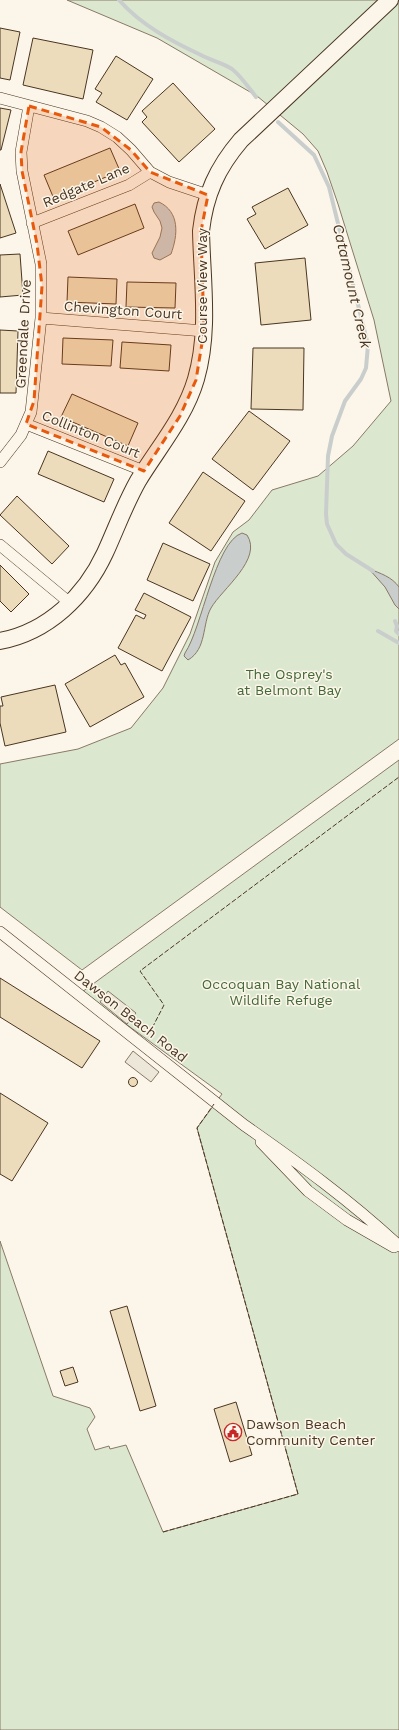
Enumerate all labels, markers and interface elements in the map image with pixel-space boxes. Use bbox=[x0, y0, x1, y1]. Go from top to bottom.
street label: Redgate Lane bbox=[40, 160, 132, 210]
water label: Catamount Creek bbox=[329, 222, 375, 351]
street label: Course View Way bbox=[194, 227, 210, 344]
street label: Greendale Drive bbox=[12, 279, 34, 389]
street label: Chevington Court bbox=[63, 298, 183, 322]
street label: Collinton Court bbox=[40, 407, 143, 461]
park label: The Osprey's at Belmont Bay bbox=[237, 666, 342, 698]
street label: Dawson Beach Road bbox=[71, 967, 191, 1065]
park label: Occoquan Bay National Wildlife Refuge bbox=[202, 976, 361, 1008]
place label: Dawson Beach Community Center bbox=[246, 1416, 375, 1448]
public building icon: Dawson Beach Community Center bbox=[223, 1422, 243, 1442]

